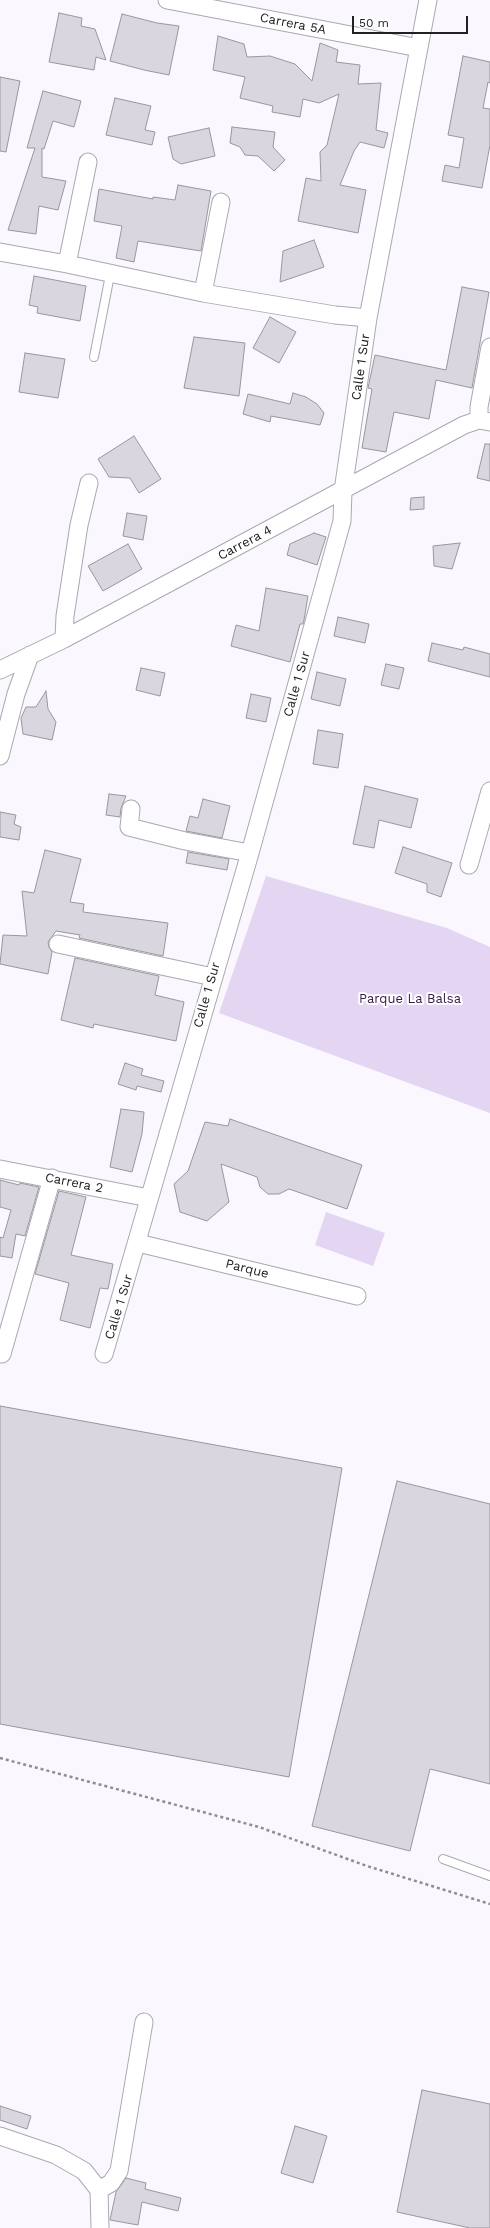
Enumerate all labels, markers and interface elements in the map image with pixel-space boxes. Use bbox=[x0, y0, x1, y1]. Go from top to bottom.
scale bar bbox=[354, 8, 470, 34]
street label: Carrera 5A bbox=[259, 10, 327, 38]
text: 50 m bbox=[359, 16, 389, 30]
street label: Calle 1 Sur bbox=[349, 333, 373, 401]
street label: Carrera 4 bbox=[215, 522, 275, 564]
street label: Calle 1 Sur bbox=[280, 650, 314, 718]
street label: Calle 1 Sur bbox=[190, 961, 224, 1029]
park label: Parque La Balsa bbox=[359, 991, 461, 1007]
street label: Carrera 2 bbox=[44, 1170, 104, 1196]
street label: Parque bbox=[224, 1256, 270, 1282]
street label: Calle 1 Sur bbox=[102, 1273, 136, 1341]

